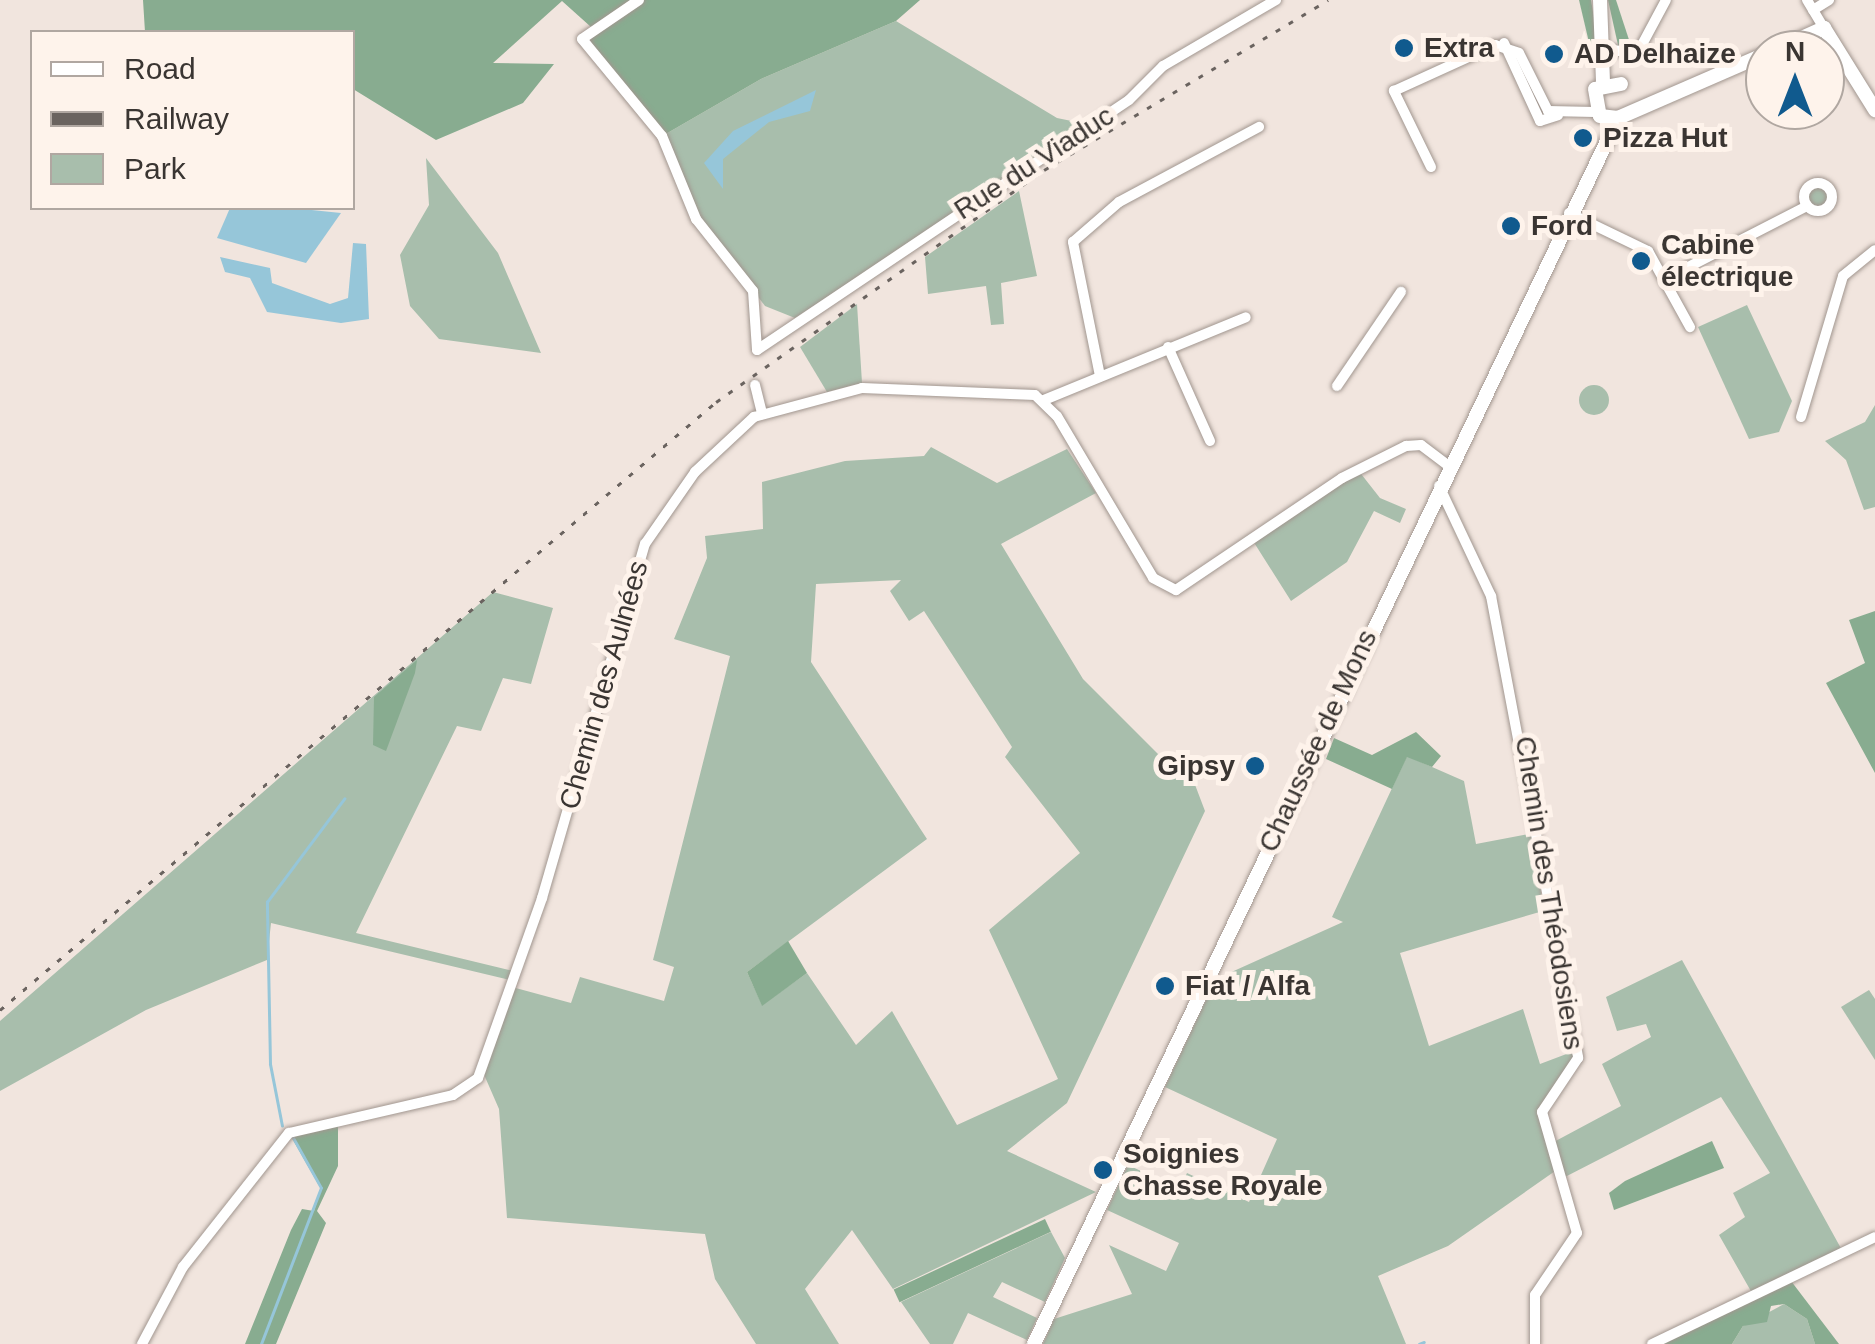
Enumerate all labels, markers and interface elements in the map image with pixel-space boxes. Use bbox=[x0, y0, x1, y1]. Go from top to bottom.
legend bbox=[30, 30, 355, 210]
north arrow bbox=[1745, 30, 1845, 130]
place label: Extra bbox=[1424, 31, 1494, 65]
text: N bbox=[1785, 36, 1805, 67]
marker: Extra bbox=[1393, 37, 1415, 59]
place label: AD Delhaize bbox=[1574, 37, 1736, 71]
marker: AD Delhaize bbox=[1543, 43, 1565, 65]
text: Road bbox=[124, 52, 196, 85]
street label: Rue du Viaduc bbox=[948, 99, 1120, 227]
text: Railway bbox=[124, 102, 229, 135]
place label: Pizza Hut bbox=[1603, 121, 1727, 155]
marker: Pizza Hut bbox=[1572, 127, 1594, 149]
text: Park bbox=[124, 152, 186, 185]
place label: Ford bbox=[1531, 209, 1593, 243]
marker: Ford bbox=[1500, 215, 1522, 237]
place label: Cabine électrique bbox=[1661, 228, 1793, 294]
marker: Cabine électrique bbox=[1630, 250, 1652, 272]
street label: Chemin des Aulnées bbox=[552, 556, 656, 814]
street label: Chaussée de Mons bbox=[1252, 625, 1384, 857]
street label: Chemin des Théodosiens bbox=[1508, 734, 1590, 1052]
place label: Gipsy bbox=[1157, 749, 1235, 783]
marker: Gipsy bbox=[1244, 755, 1266, 777]
place label: Fiat / Alfa bbox=[1185, 969, 1311, 1003]
marker: Fiat / Alfa bbox=[1154, 975, 1176, 997]
place label: Soignies Chasse Royale bbox=[1123, 1137, 1322, 1203]
marker: Soignies Chasse Royale bbox=[1092, 1159, 1114, 1181]

